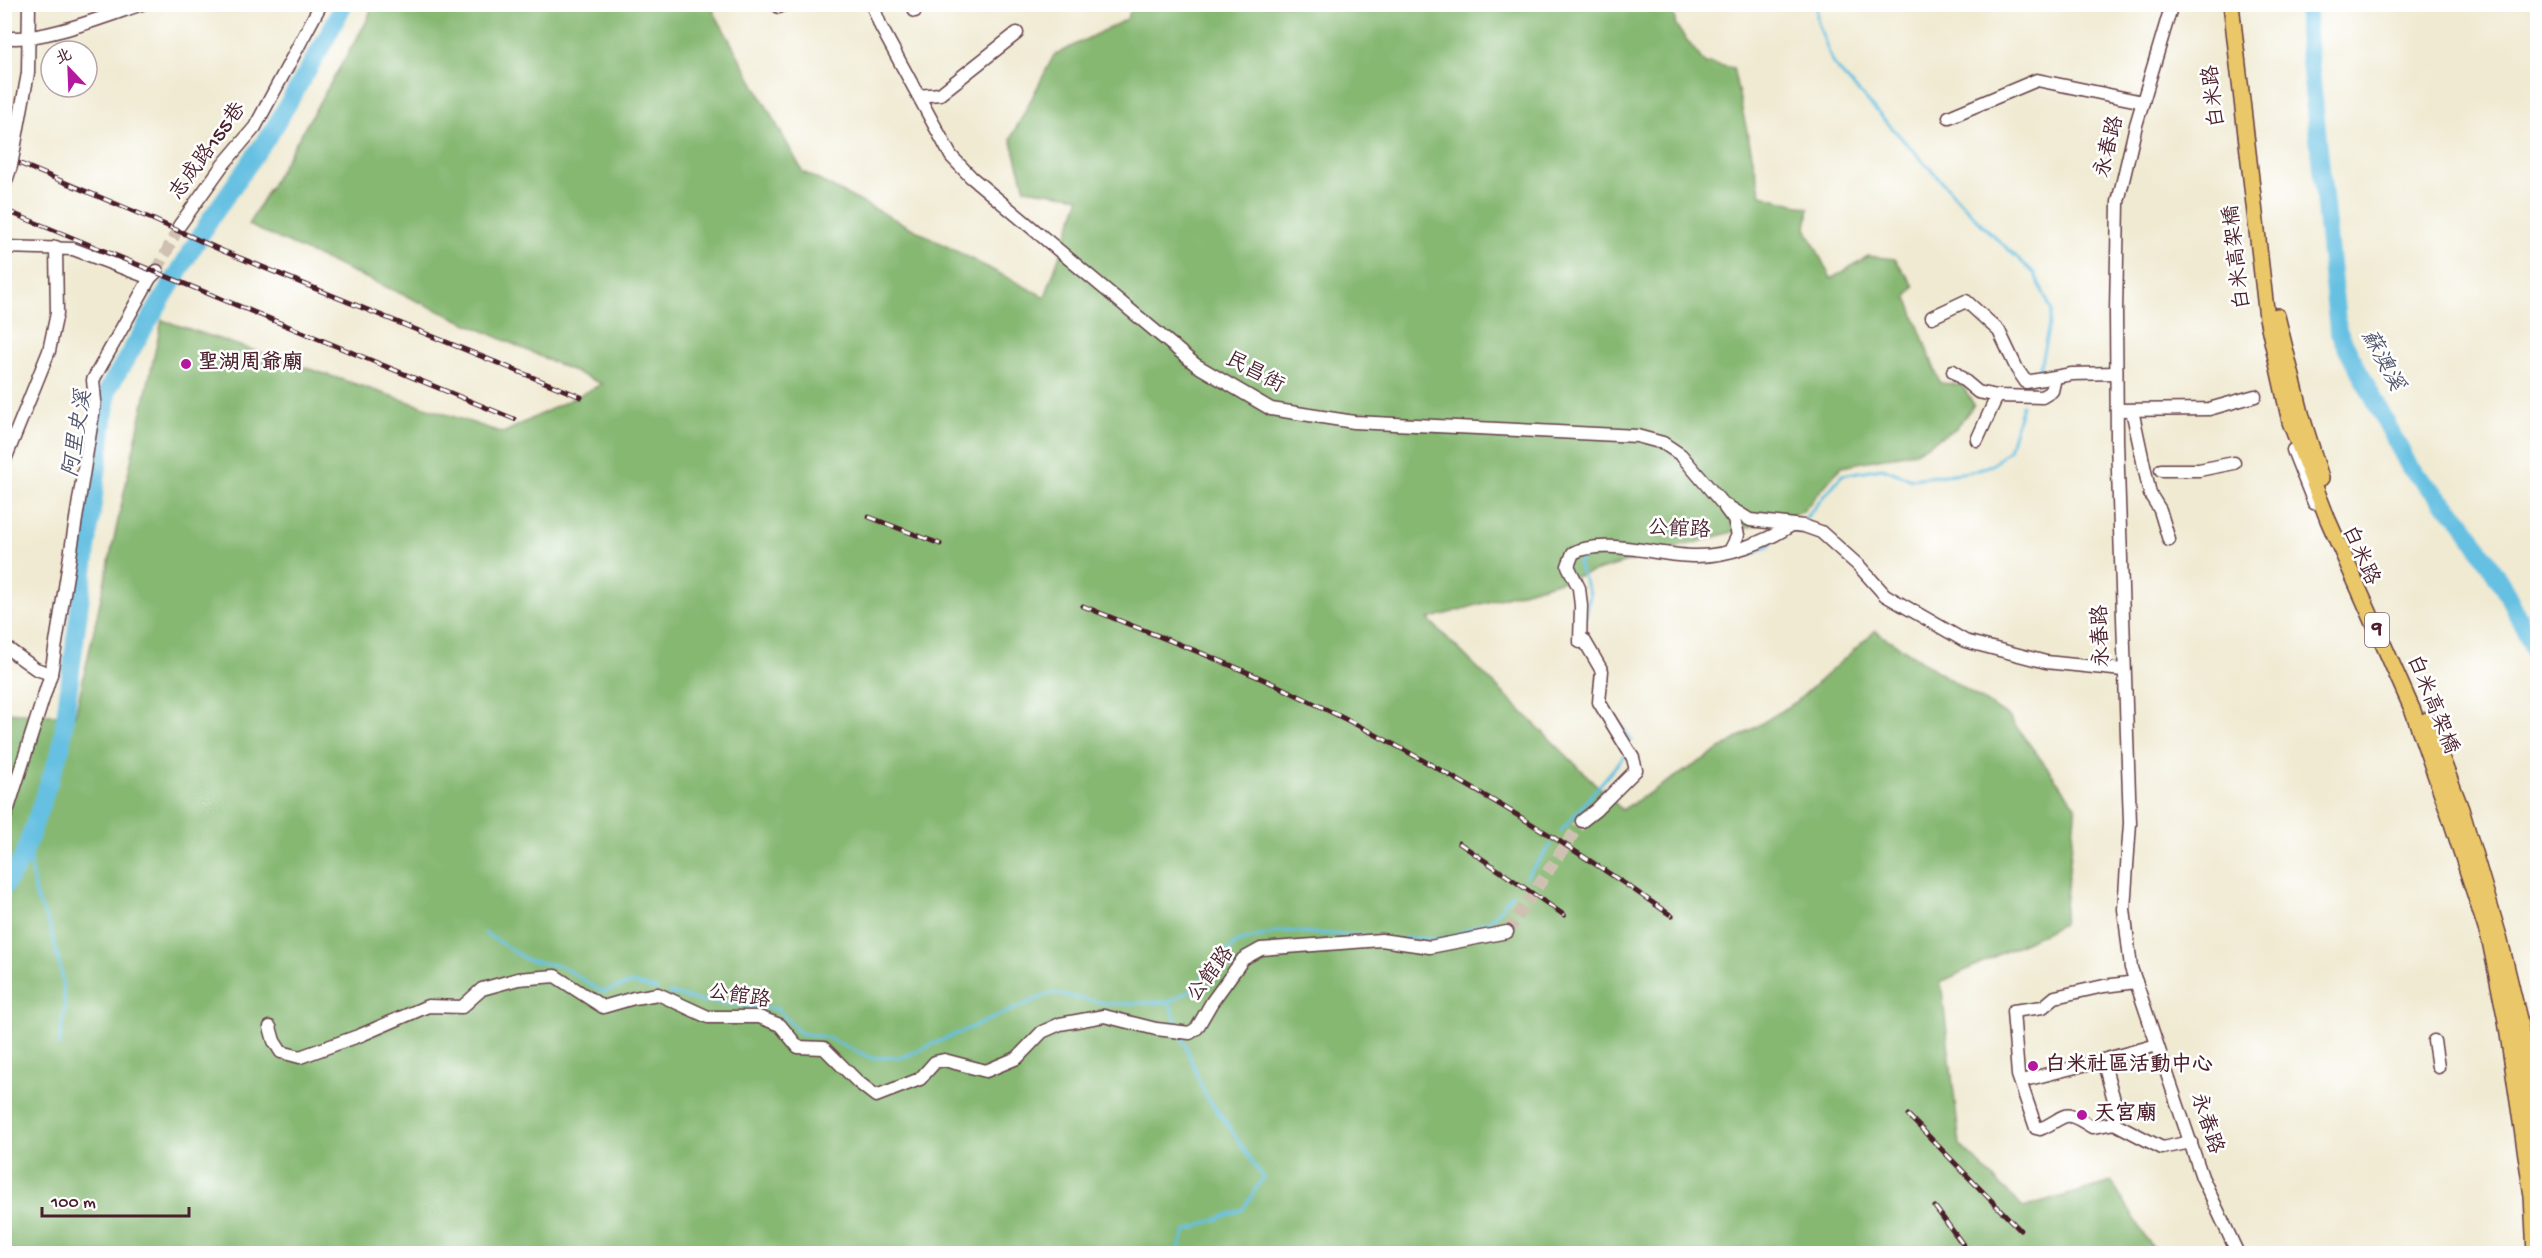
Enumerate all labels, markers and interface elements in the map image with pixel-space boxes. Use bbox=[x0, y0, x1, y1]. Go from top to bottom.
north arrow bbox=[39, 39, 99, 99]
text: 北 bbox=[53, 46, 76, 70]
street label: 白米路 bbox=[2198, 63, 2232, 129]
street label: 志成路155巷 bbox=[164, 97, 253, 206]
street label: 永春路 bbox=[2089, 113, 2131, 181]
street label: 白米高架橋 bbox=[2218, 203, 2258, 311]
water label: 蘇澳溪 bbox=[2354, 325, 2409, 397]
street label: 民昌街 bbox=[1220, 347, 1288, 400]
place label: 聖湖周爺廟 bbox=[198, 350, 303, 377]
marker: 聖湖周爺廟 bbox=[179, 357, 193, 371]
water label: 阿里史溪 bbox=[58, 387, 99, 479]
street label: 公館路 bbox=[1647, 515, 1711, 545]
street label: 白米路 bbox=[2335, 521, 2385, 590]
street label: 永春路 bbox=[2087, 604, 2117, 668]
road number: 9 bbox=[2365, 613, 2389, 647]
street label: 白米高架橋 bbox=[2400, 651, 2464, 758]
street label: 公館路 bbox=[1181, 941, 1241, 1008]
street label: 公館路 bbox=[706, 979, 772, 1015]
place label: 白米社區活動中心 bbox=[2045, 1052, 2213, 1079]
marker: 白米社區活動中心 bbox=[2026, 1059, 2040, 1073]
street label: 永春路 bbox=[2183, 1090, 2229, 1158]
place label: 天宮廟 bbox=[2094, 1101, 2157, 1128]
marker: 天宮廟 bbox=[2075, 1108, 2089, 1122]
scale bar bbox=[42, 1180, 189, 1218]
text: 100 m bbox=[50, 1193, 96, 1214]

